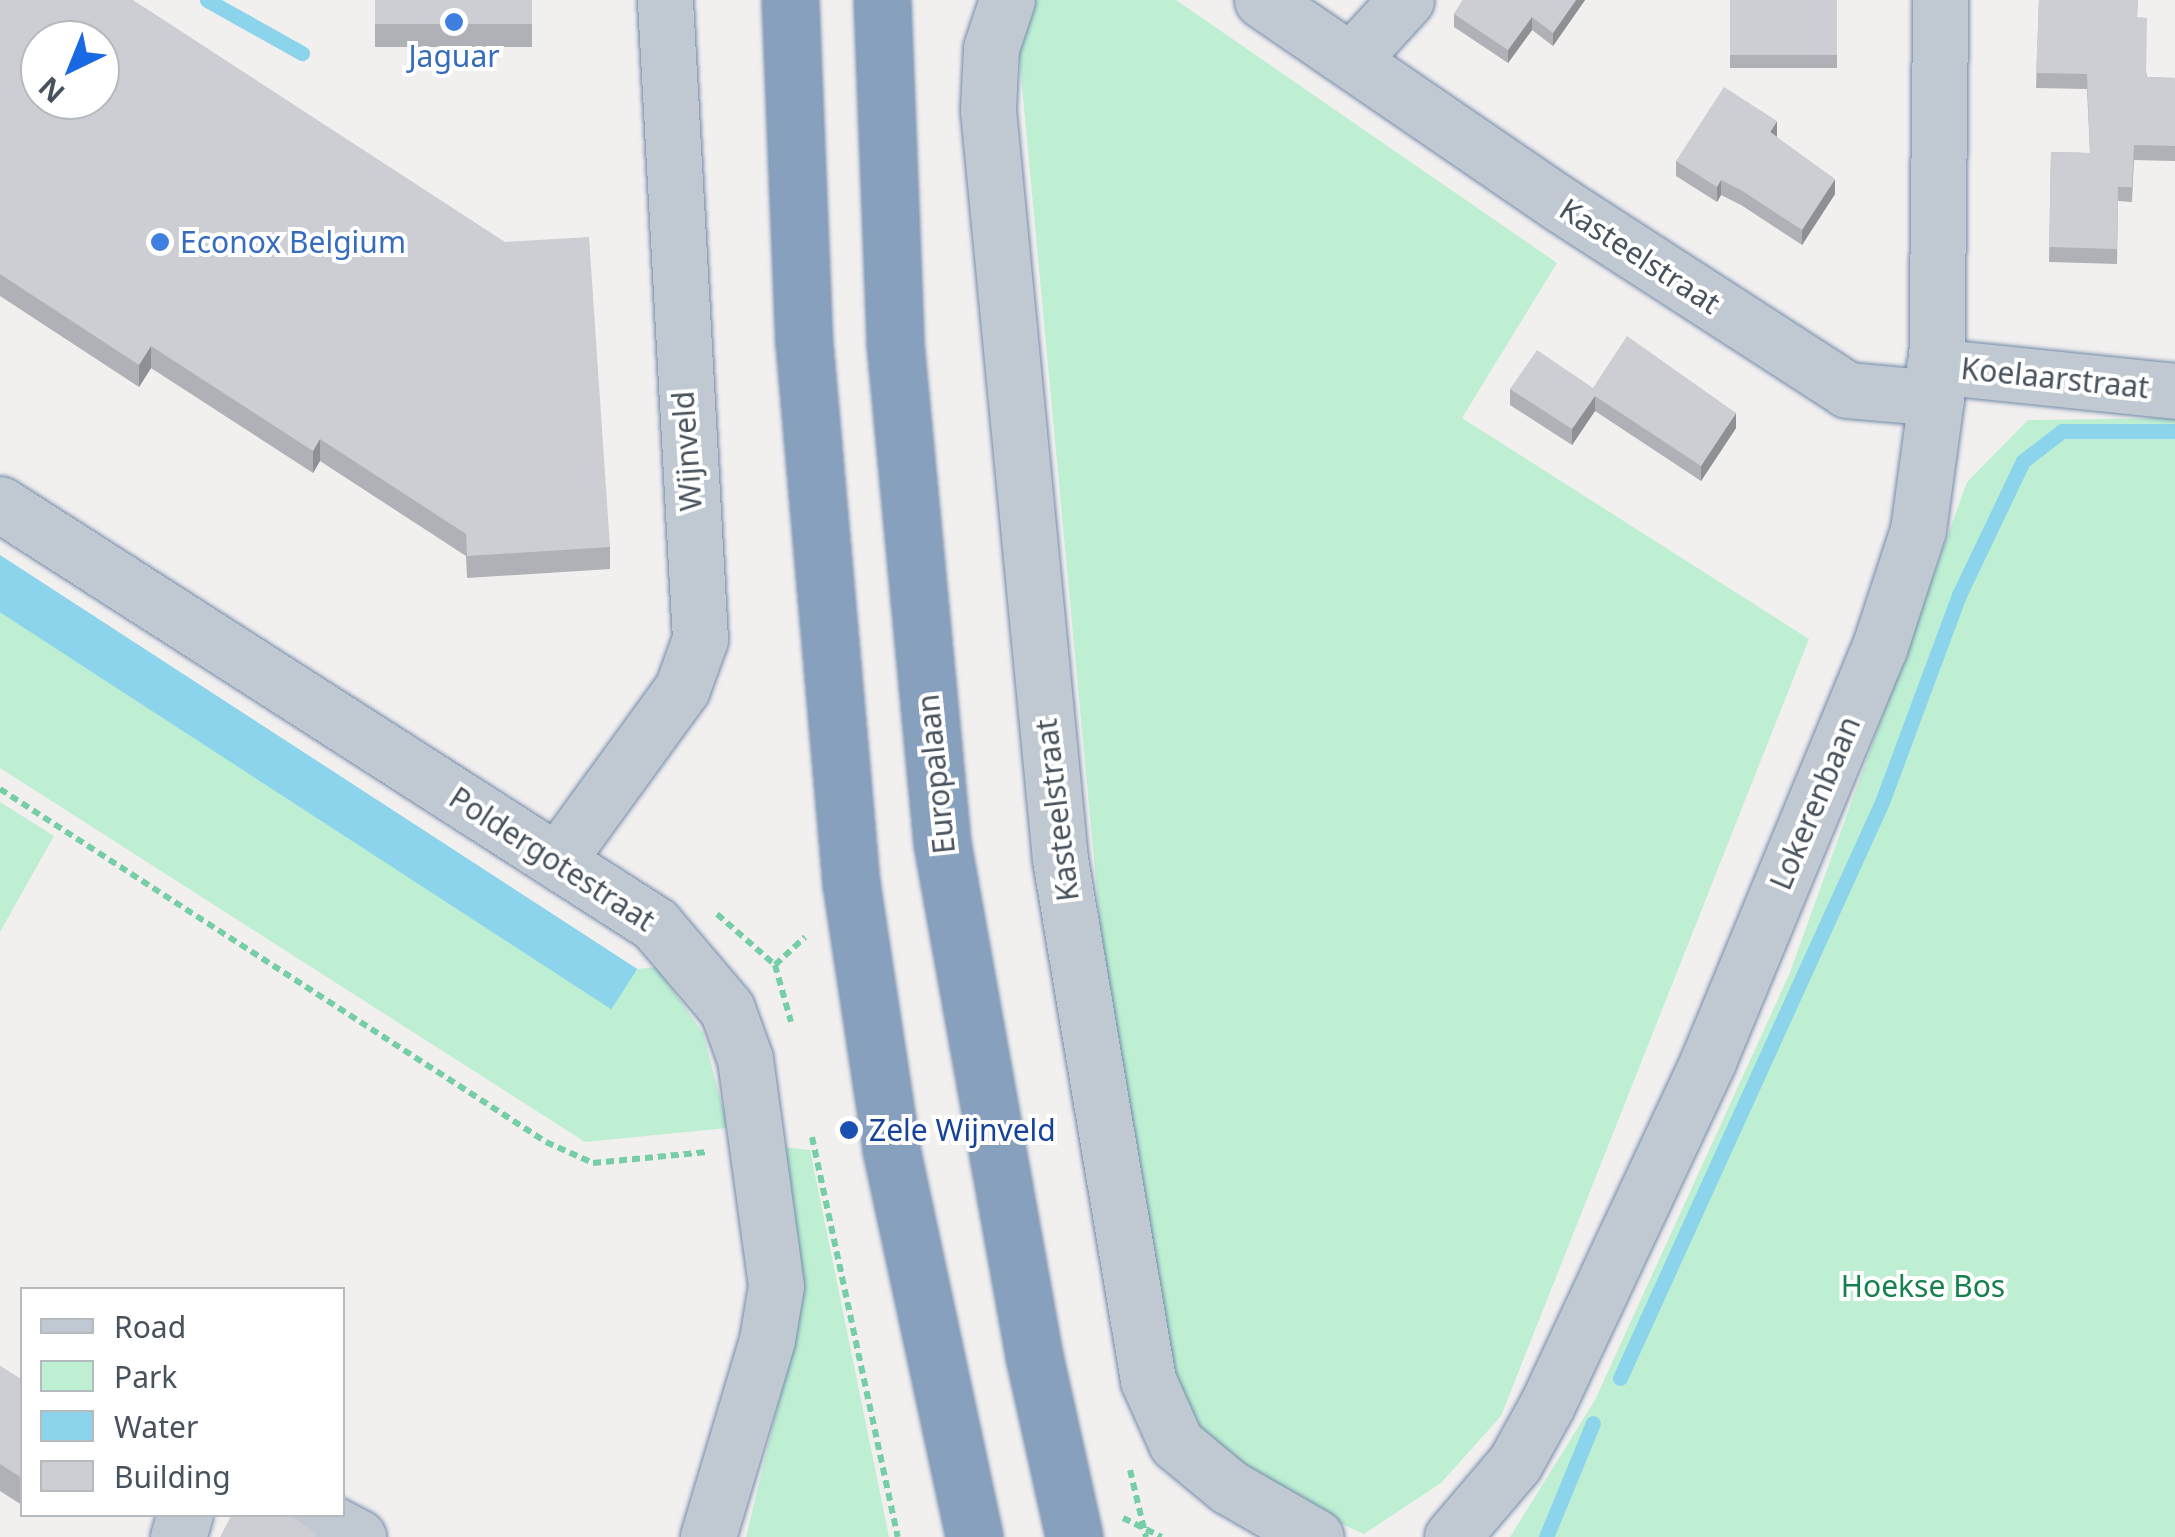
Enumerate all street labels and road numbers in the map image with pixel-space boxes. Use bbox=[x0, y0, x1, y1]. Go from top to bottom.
street label: Kasteelstraat bbox=[1553, 191, 1727, 321]
street label: Koelaarstraat bbox=[1959, 350, 2151, 406]
street label: Wijnveld bbox=[665, 390, 709, 512]
street label: Europalaan bbox=[910, 692, 962, 856]
street label: Lokerenbaan bbox=[1762, 711, 1868, 895]
street label: Kasteelstraat bbox=[1028, 717, 1086, 903]
street label: Poldergotestraat bbox=[443, 779, 661, 939]

